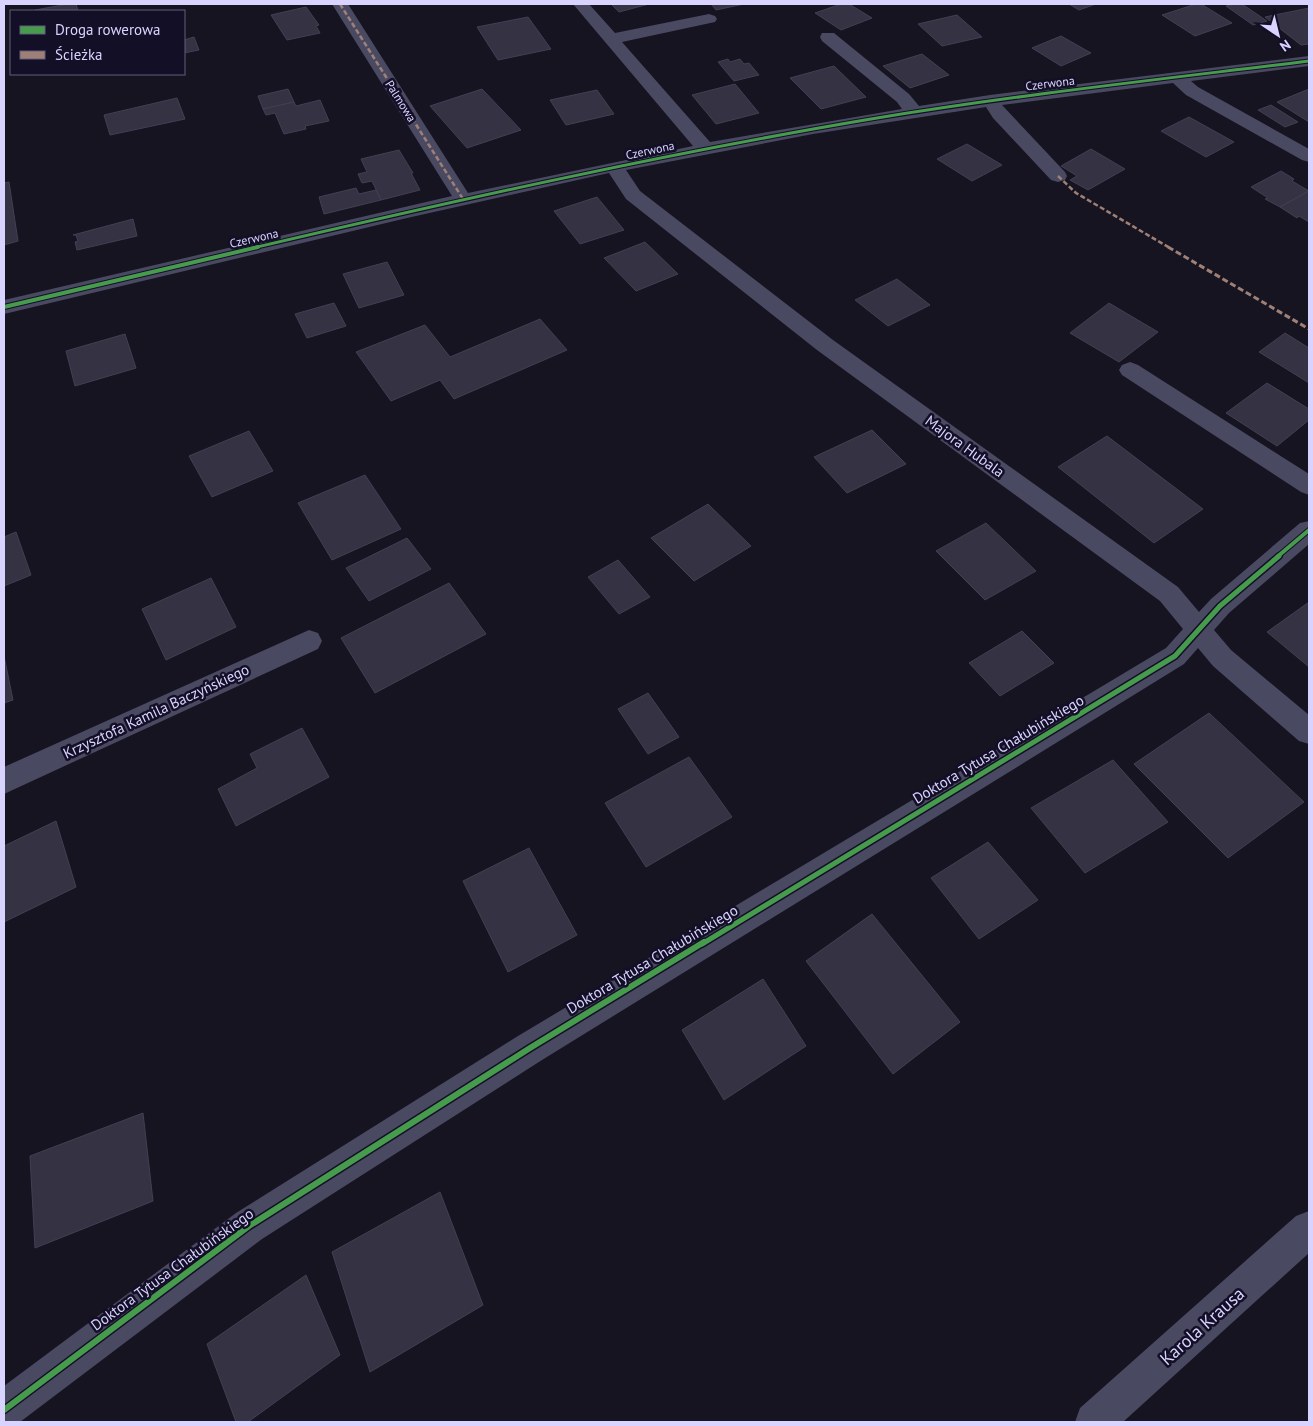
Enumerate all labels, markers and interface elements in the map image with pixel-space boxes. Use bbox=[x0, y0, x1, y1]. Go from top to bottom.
legend bbox=[10, 10, 185, 75]
north arrow bbox=[1253, 10, 1303, 60]
text: Droga rowerowa bbox=[55, 20, 160, 39]
text: N bbox=[1277, 36, 1294, 56]
text: Ścieżka bbox=[55, 45, 103, 64]
street label: Czerwona bbox=[1024, 73, 1076, 93]
street label: Palmowa bbox=[382, 77, 420, 125]
street label: Czerwona bbox=[624, 138, 676, 162]
street label: Czerwona bbox=[228, 225, 280, 251]
street label: Majora Hubala bbox=[922, 411, 1008, 481]
street label: Krzysztofa Kamila Baczyńskiego bbox=[60, 659, 252, 763]
street label: Doktora Tytusa Chałubińskiego bbox=[909, 690, 1087, 808]
street label: Doktora Tytusa Chałubińskiego bbox=[563, 900, 741, 1018]
street label: Doktora Tytusa Chałubińskiego bbox=[87, 1204, 257, 1334]
street label: Karola Krausa bbox=[1155, 1282, 1249, 1370]

